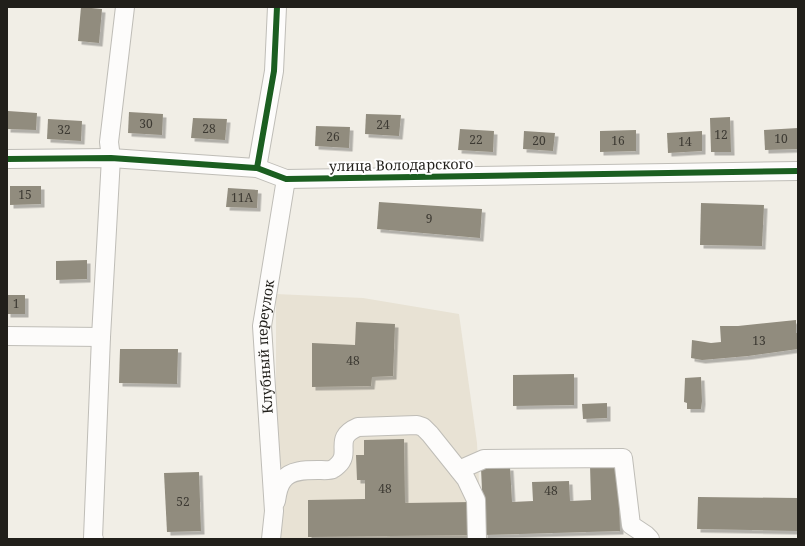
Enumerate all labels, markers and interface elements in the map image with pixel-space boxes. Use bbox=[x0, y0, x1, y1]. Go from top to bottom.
house number: 30 bbox=[139, 115, 153, 132]
house number: 24 bbox=[376, 116, 390, 133]
house number: 28 bbox=[202, 120, 216, 137]
house number: 32 bbox=[57, 121, 71, 138]
house number: 12 bbox=[714, 126, 728, 143]
house number: 26 bbox=[326, 128, 340, 145]
house number: 10 bbox=[774, 130, 788, 147]
house number: 22 bbox=[469, 131, 483, 148]
house number: 20 bbox=[532, 132, 546, 149]
house number: 16 bbox=[611, 132, 625, 149]
house number: 14 bbox=[678, 133, 692, 150]
street label: улица Володарского bbox=[329, 154, 473, 175]
house number: 15 bbox=[18, 186, 32, 203]
house number: 11А bbox=[231, 189, 253, 206]
house number: 9 bbox=[426, 210, 432, 227]
street label: Клубный переулок bbox=[252, 278, 279, 414]
house number: 1 bbox=[13, 295, 19, 312]
house number: 13 bbox=[752, 332, 766, 349]
house number: 48 bbox=[346, 352, 360, 369]
house number: 48 bbox=[378, 480, 392, 497]
house number: 48 bbox=[544, 482, 558, 499]
house number: 52 bbox=[176, 493, 190, 510]

